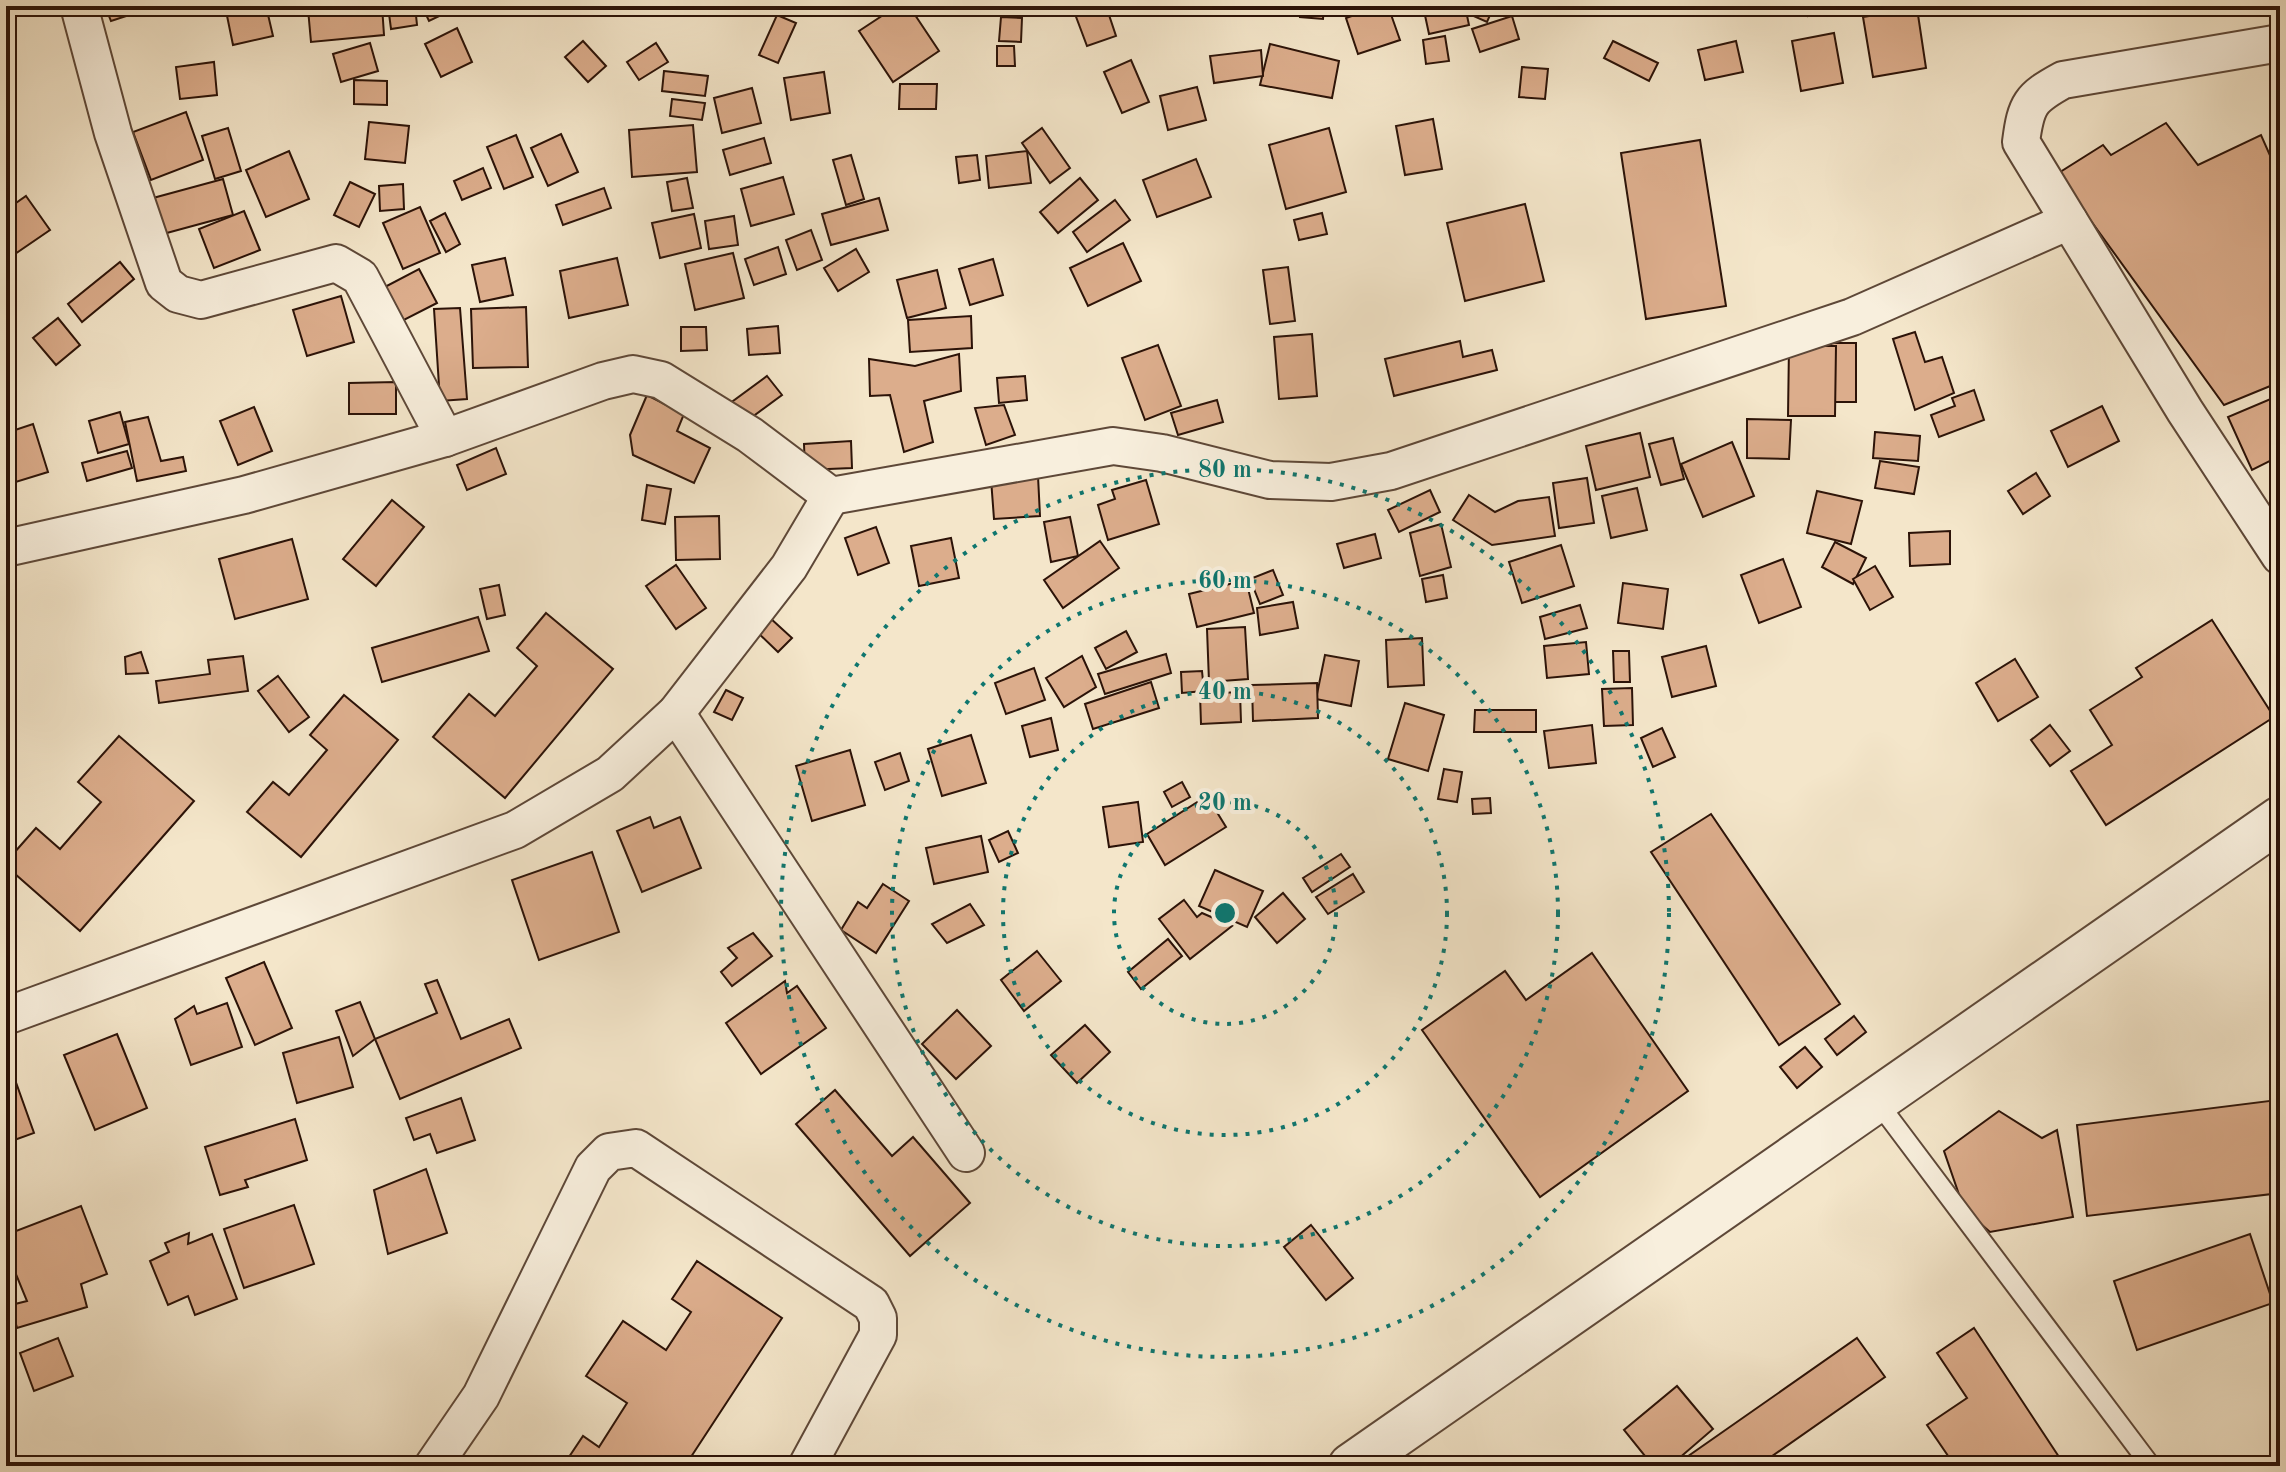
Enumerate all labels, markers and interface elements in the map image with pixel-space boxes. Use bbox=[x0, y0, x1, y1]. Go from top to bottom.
text: 80 m bbox=[1198, 459, 1252, 483]
text: 60 m bbox=[1198, 570, 1252, 594]
text: 40 m bbox=[1198, 681, 1252, 705]
text: 20 m bbox=[1198, 792, 1252, 816]
centre of rings bbox=[1211, 899, 1239, 927]

